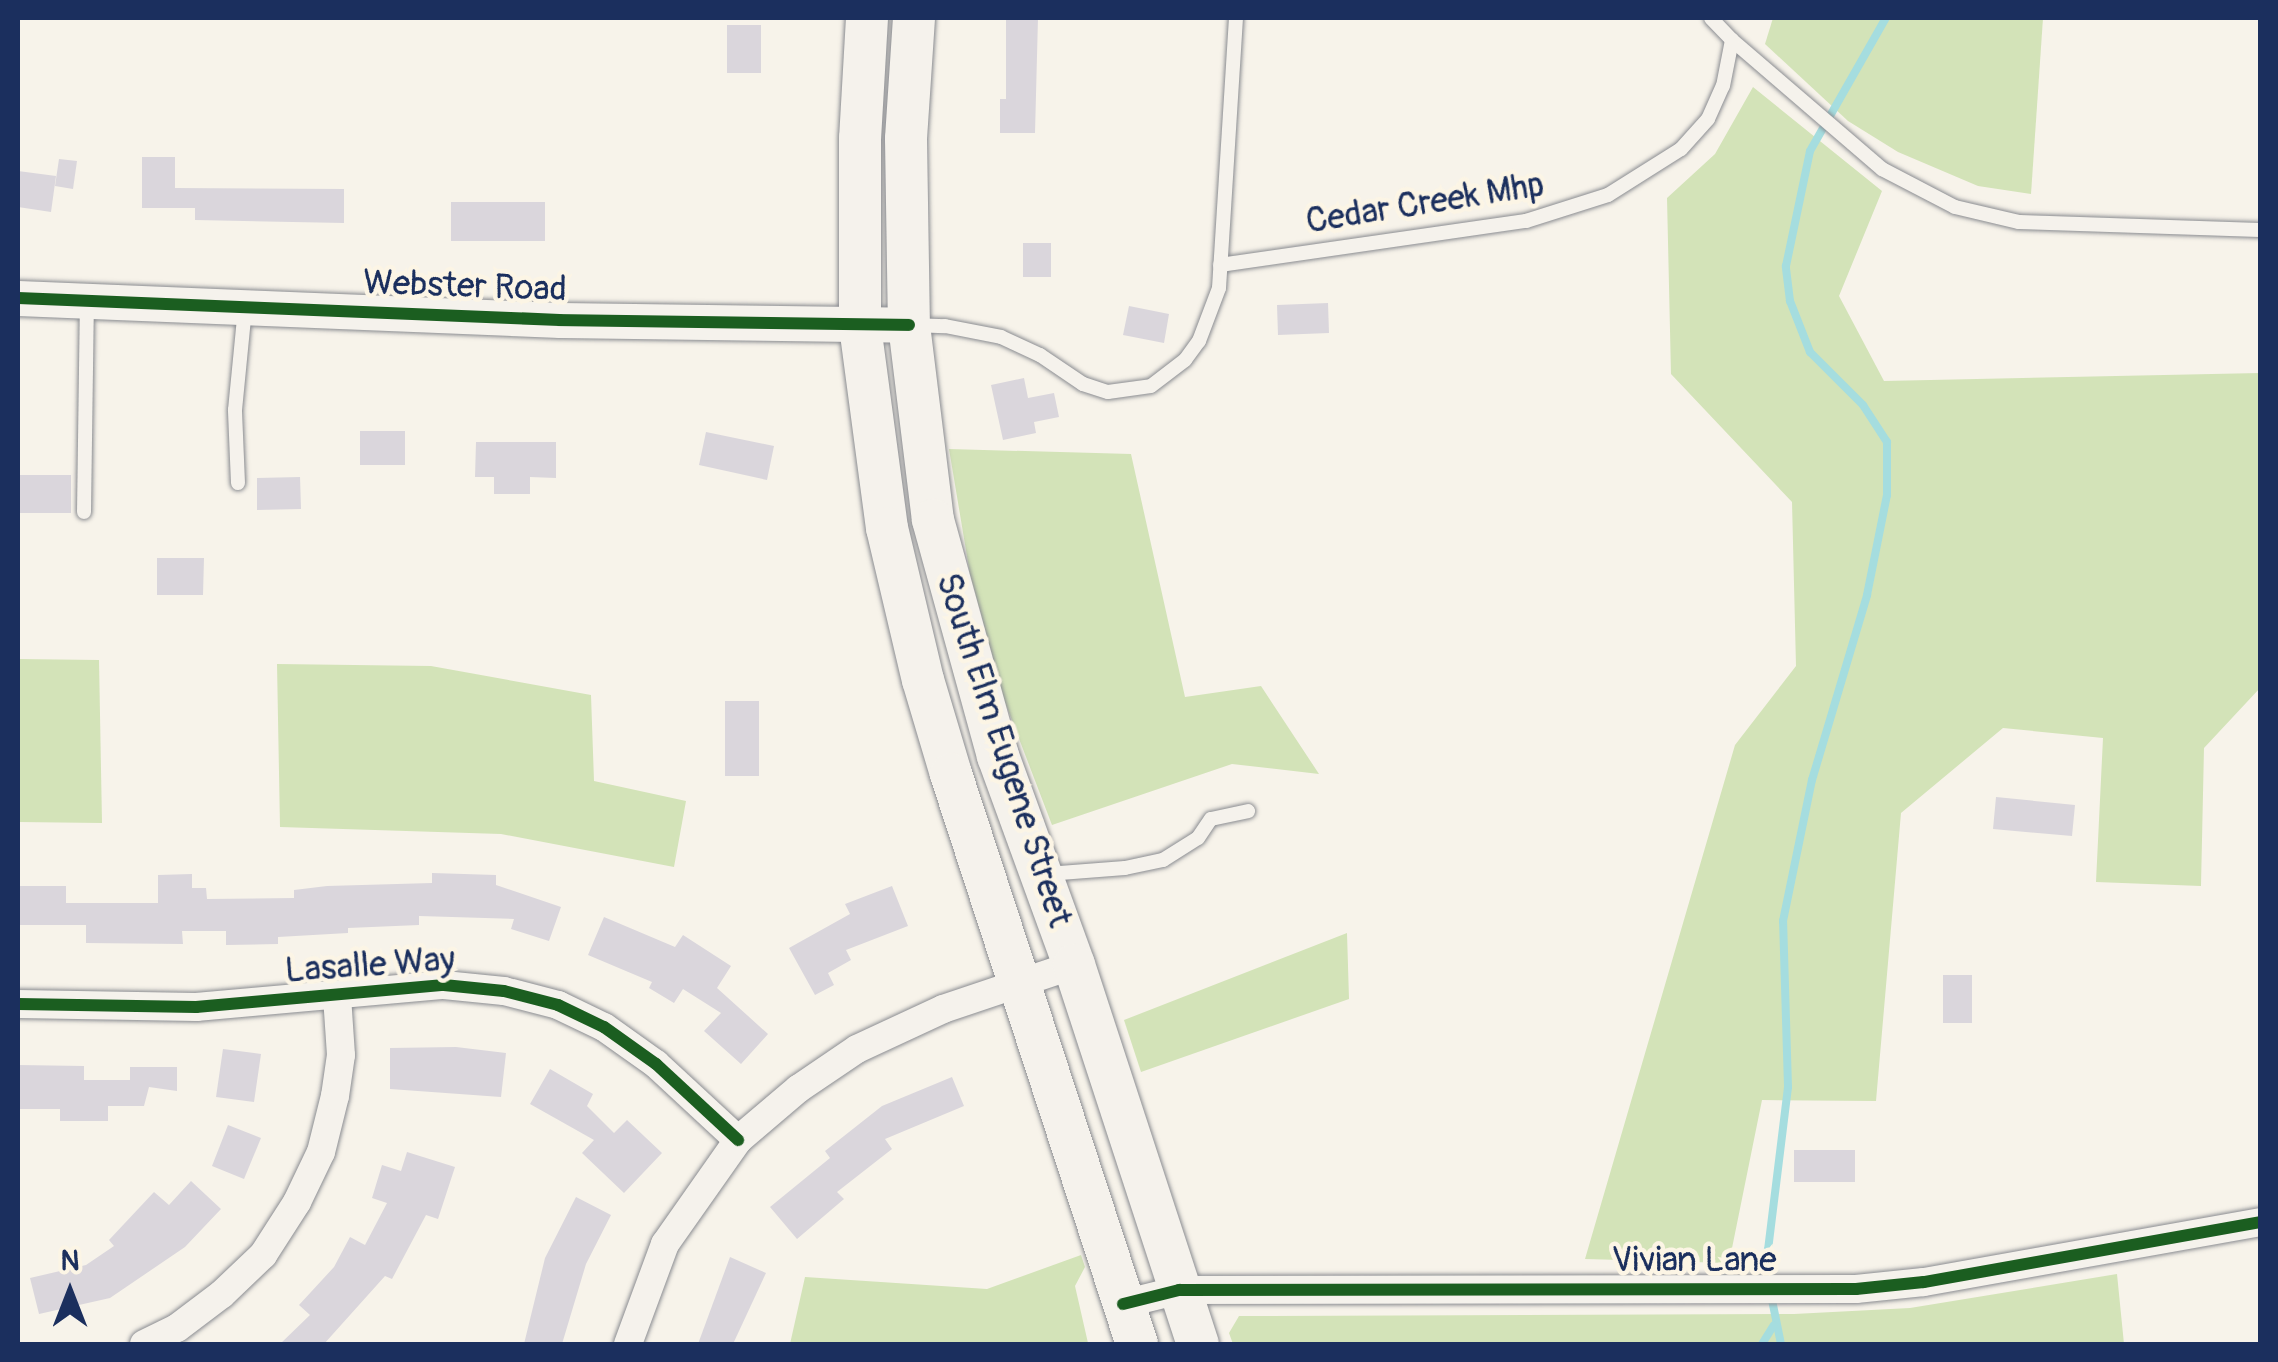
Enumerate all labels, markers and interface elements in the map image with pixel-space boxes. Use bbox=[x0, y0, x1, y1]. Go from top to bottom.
street label: Cedar Creek Mhp bbox=[1303, 163, 1547, 243]
street label: Webster Road bbox=[362, 261, 568, 311]
street label: South Elm Eugene Street bbox=[927, 568, 1081, 932]
street label: Lasalle Way bbox=[283, 938, 457, 992]
street label: Vivian Lane bbox=[1612, 1239, 1776, 1281]
north arrow bbox=[20, 1242, 120, 1342]
text: N bbox=[61, 1244, 79, 1279]

